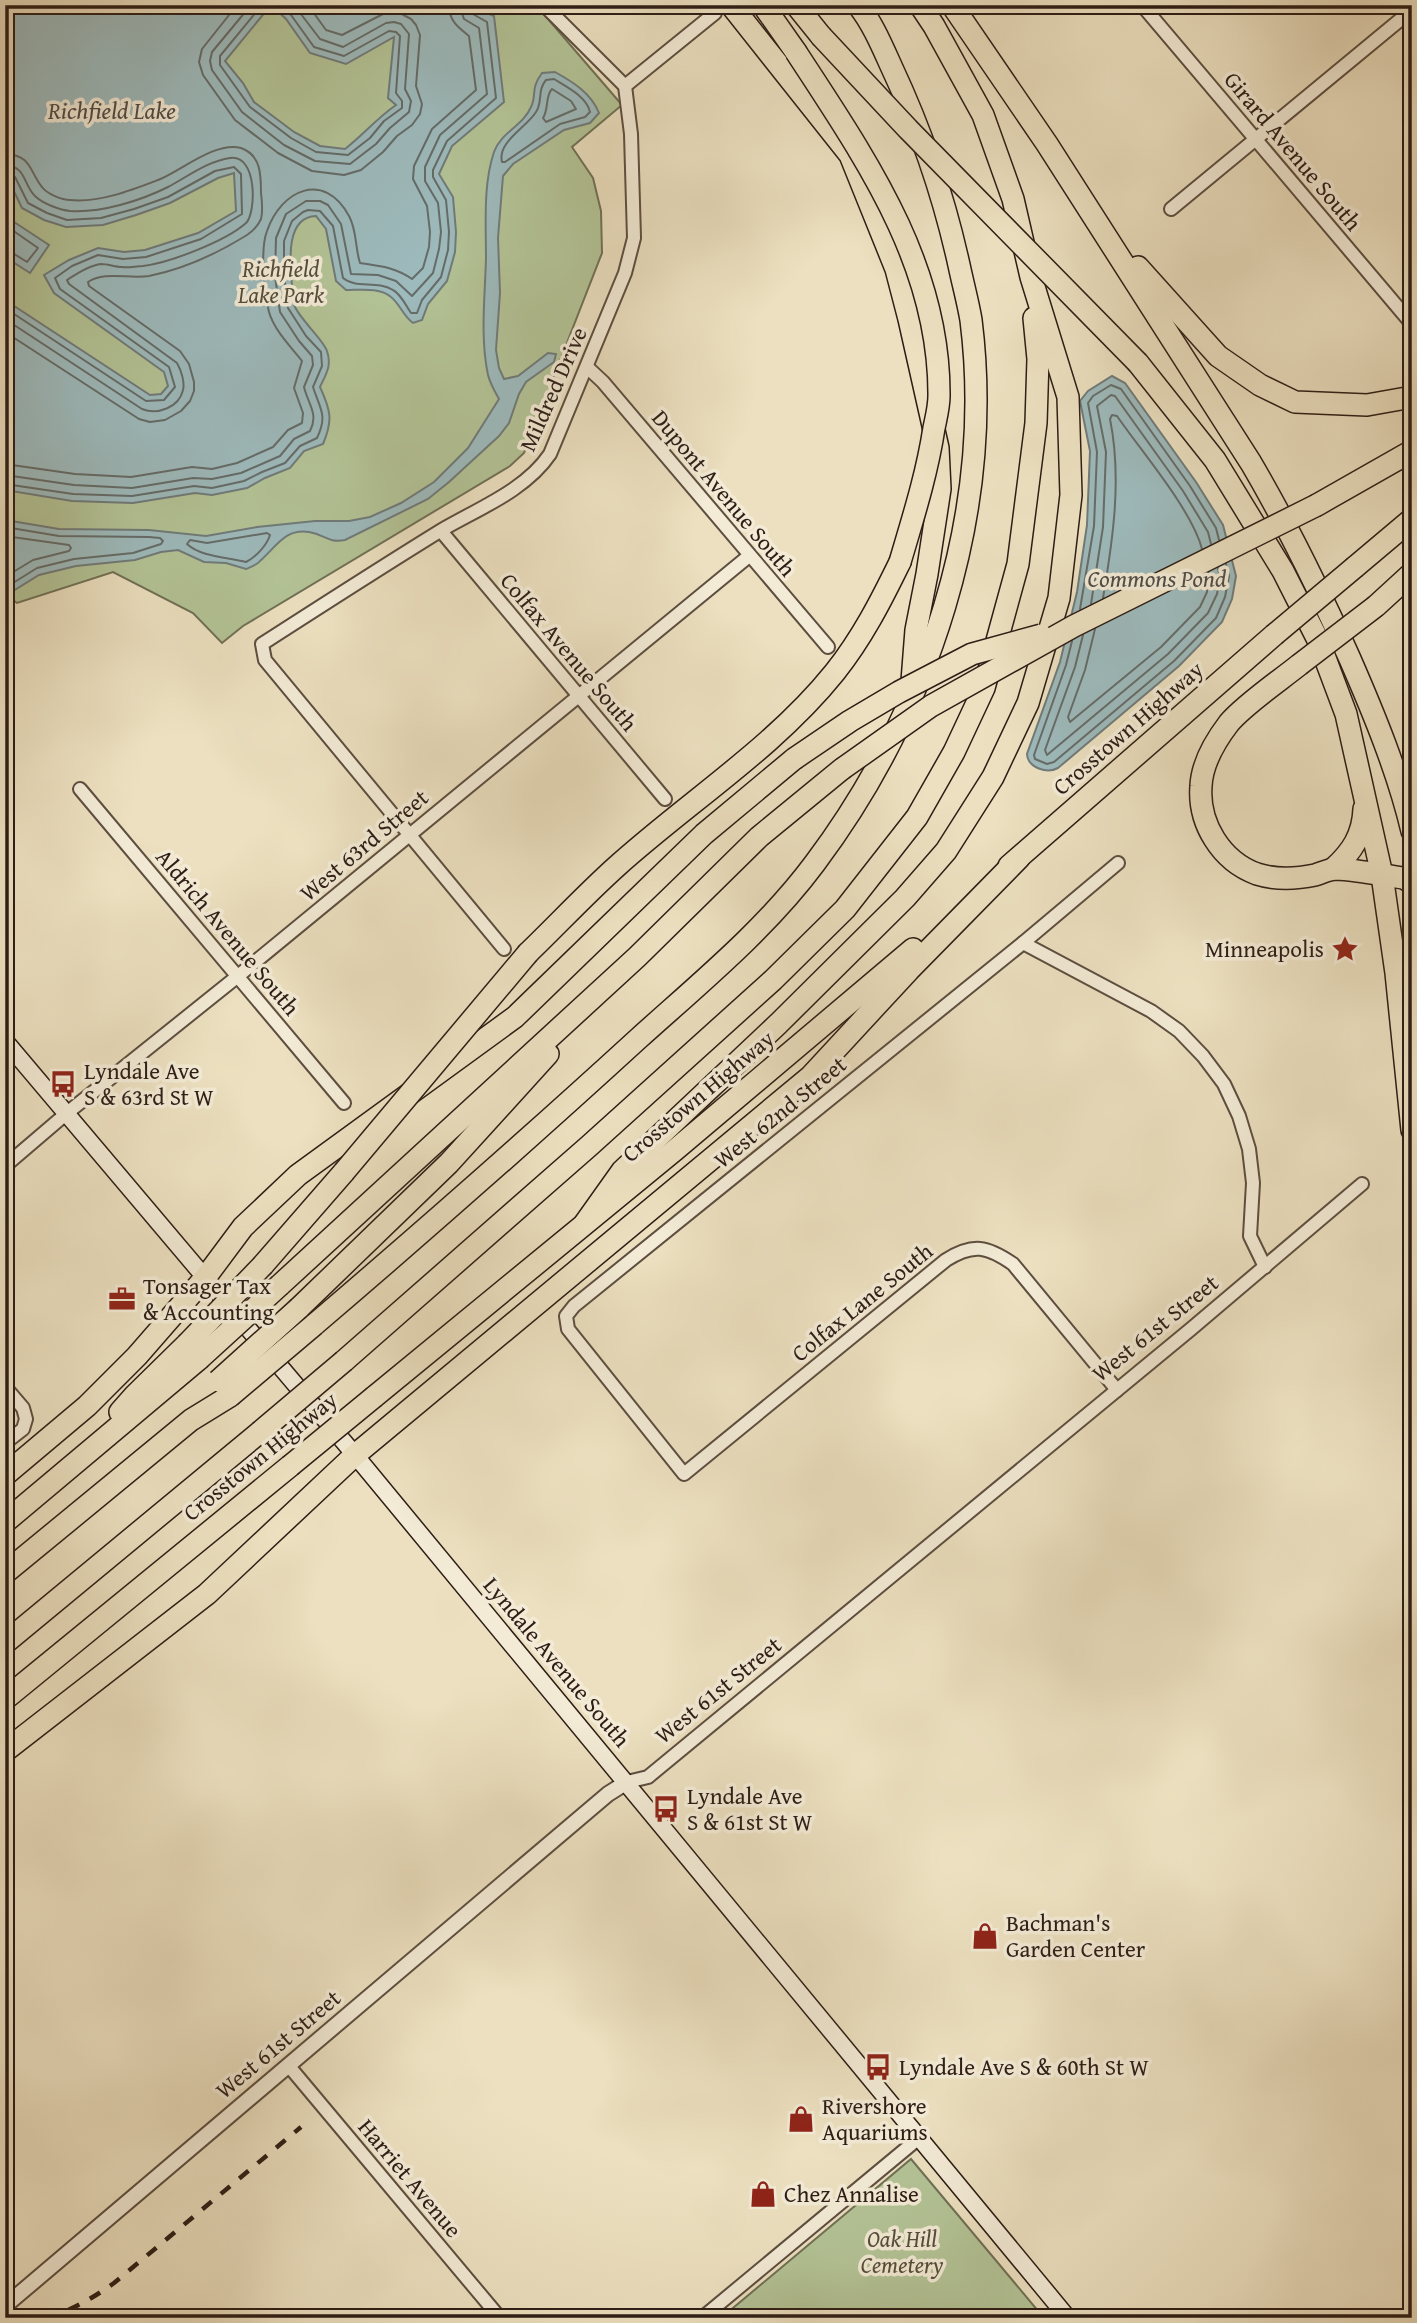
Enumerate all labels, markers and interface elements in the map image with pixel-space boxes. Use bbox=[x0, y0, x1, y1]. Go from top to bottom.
street label: Girard Avenue South bbox=[1217, 64, 1370, 238]
water label: Richfield Lake bbox=[47, 93, 176, 128]
park label: Richfield Lake Park bbox=[237, 252, 325, 311]
street label: Mildred Drive bbox=[510, 321, 595, 456]
street label: Dupont Avenue South bbox=[645, 402, 804, 583]
water label: Commons Pond bbox=[1088, 561, 1227, 596]
street label: Colfax Avenue South bbox=[493, 565, 646, 738]
street label: Crosstown Highway bbox=[1045, 653, 1211, 802]
street label: West 63rd Street bbox=[292, 781, 435, 908]
street label: Aldrich Avenue South bbox=[149, 841, 308, 1022]
place label: Minneapolis bbox=[1205, 932, 1324, 965]
place icon: Minneapolis bbox=[1330, 934, 1360, 964]
street label: Crosstown Highway bbox=[614, 1022, 781, 1169]
street label: West 62nd Street bbox=[706, 1048, 853, 1176]
place label: Lyndale Ave S & 63rd St W bbox=[84, 1054, 214, 1113]
bus stop icon: Lyndale Ave S & 63rd St W bbox=[48, 1069, 78, 1099]
street label: Colfax Lane South bbox=[784, 1234, 939, 1369]
street label: West 61st Street bbox=[1084, 1266, 1225, 1389]
place label: Tonsager Tax & Accounting bbox=[143, 1269, 275, 1328]
office icon: Tonsager Tax & Accounting bbox=[107, 1284, 137, 1314]
street label: Crosstown Highway bbox=[176, 1383, 344, 1528]
street label: Lyndale Avenue South bbox=[476, 1569, 639, 1754]
street label: West 61st Street bbox=[647, 1628, 788, 1751]
place label: Lyndale Ave S & 61st St W bbox=[687, 1779, 813, 1838]
bus stop icon: Lyndale Ave S & 61st St W bbox=[651, 1794, 681, 1824]
place label: Bachman's Garden Center bbox=[1006, 1906, 1146, 1965]
shop icon: Bachman's Garden Center bbox=[970, 1921, 1000, 1951]
street label: West 61st Street bbox=[208, 1981, 347, 2106]
place label: Lyndale Ave S & 60th St W bbox=[899, 2050, 1149, 2083]
bus stop icon: Lyndale Ave S & 60th St W bbox=[863, 2052, 893, 2082]
place label: Rivershore Aquariums bbox=[822, 2089, 928, 2148]
shop icon: Rivershore Aquariums bbox=[786, 2104, 816, 2134]
street label: Harriet Avenue bbox=[351, 2111, 470, 2244]
place label: Chez Annalise bbox=[784, 2177, 919, 2210]
shop icon: Chez Annalise bbox=[748, 2179, 778, 2209]
park label: Oak Hill Cemetery bbox=[861, 2222, 944, 2281]

